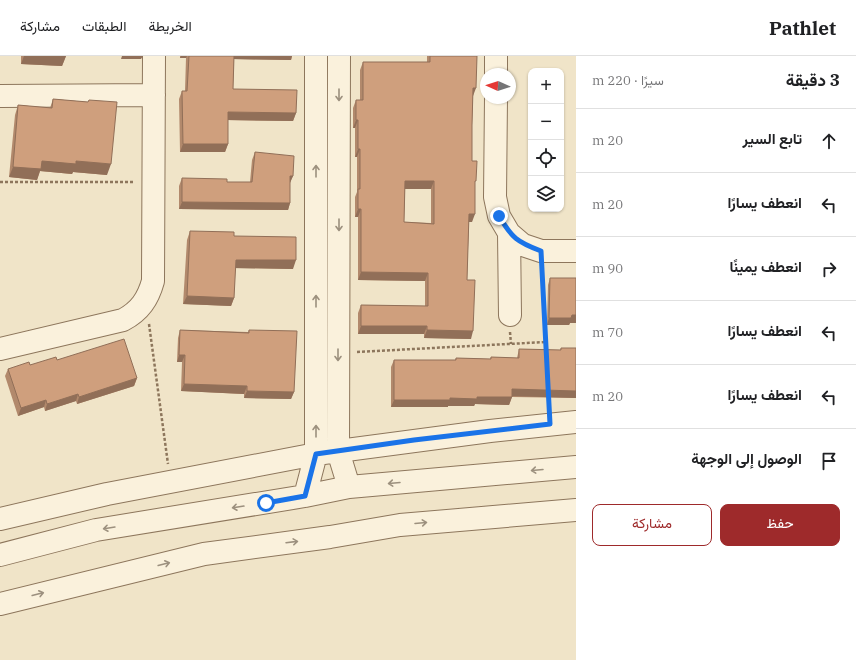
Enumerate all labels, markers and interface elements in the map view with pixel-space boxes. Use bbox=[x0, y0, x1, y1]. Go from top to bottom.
text: Pathlet bbox=[769, 16, 836, 40]
text: مشاركة bbox=[20, 17, 60, 35]
text: الطبقات bbox=[82, 17, 126, 35]
text: الخريطة bbox=[148, 17, 192, 35]
north arrow bbox=[480, 68, 516, 104]
map controls bbox=[528, 68, 564, 212]
button: + bbox=[528, 68, 564, 104]
text: 3 دقيقة bbox=[786, 69, 840, 91]
text: سيرًا · 220 m bbox=[592, 72, 664, 89]
one-way arrow bbox=[335, 88, 343, 101]
button: − bbox=[528, 104, 564, 140]
text: تابع السير bbox=[743, 129, 802, 148]
icon: ahead bbox=[818, 130, 840, 152]
text: 20 m bbox=[592, 132, 623, 149]
button: locate bbox=[528, 140, 564, 176]
one-way arrow bbox=[312, 165, 320, 178]
button: layers bbox=[528, 176, 564, 212]
text: انعطف يسارًا bbox=[728, 193, 802, 212]
icon: left bbox=[818, 194, 840, 216]
text: 20 m bbox=[592, 196, 623, 213]
route end bbox=[490, 207, 508, 225]
one-way arrow bbox=[335, 218, 343, 231]
text: انعطف يمينًا bbox=[729, 257, 802, 276]
icon: right bbox=[818, 258, 840, 280]
text: 90 m bbox=[592, 260, 623, 277]
one-way arrow bbox=[312, 295, 320, 308]
text: انعطف يسارًا bbox=[728, 321, 802, 340]
icon: left bbox=[818, 322, 840, 344]
text: 70 m bbox=[592, 324, 623, 341]
one-way arrow bbox=[334, 348, 342, 361]
text: انعطف يسارًا bbox=[728, 385, 802, 404]
icon: left bbox=[818, 386, 840, 408]
text: 20 m bbox=[592, 388, 623, 405]
one-way arrow bbox=[312, 425, 320, 438]
text: الوصول إلى الوجهة bbox=[691, 449, 802, 468]
icon: arrive bbox=[818, 450, 840, 472]
one-way arrow bbox=[531, 467, 544, 474]
one-way arrow bbox=[388, 479, 401, 487]
route start bbox=[257, 494, 275, 512]
one-way arrow bbox=[232, 503, 245, 511]
button: مشاركة bbox=[592, 504, 712, 546]
button: حفظ bbox=[720, 504, 840, 546]
one-way arrow bbox=[414, 519, 427, 526]
one-way arrow bbox=[103, 524, 116, 532]
one-way arrow bbox=[285, 538, 298, 545]
one-way arrow bbox=[157, 559, 170, 567]
one-way arrow bbox=[31, 590, 44, 598]

